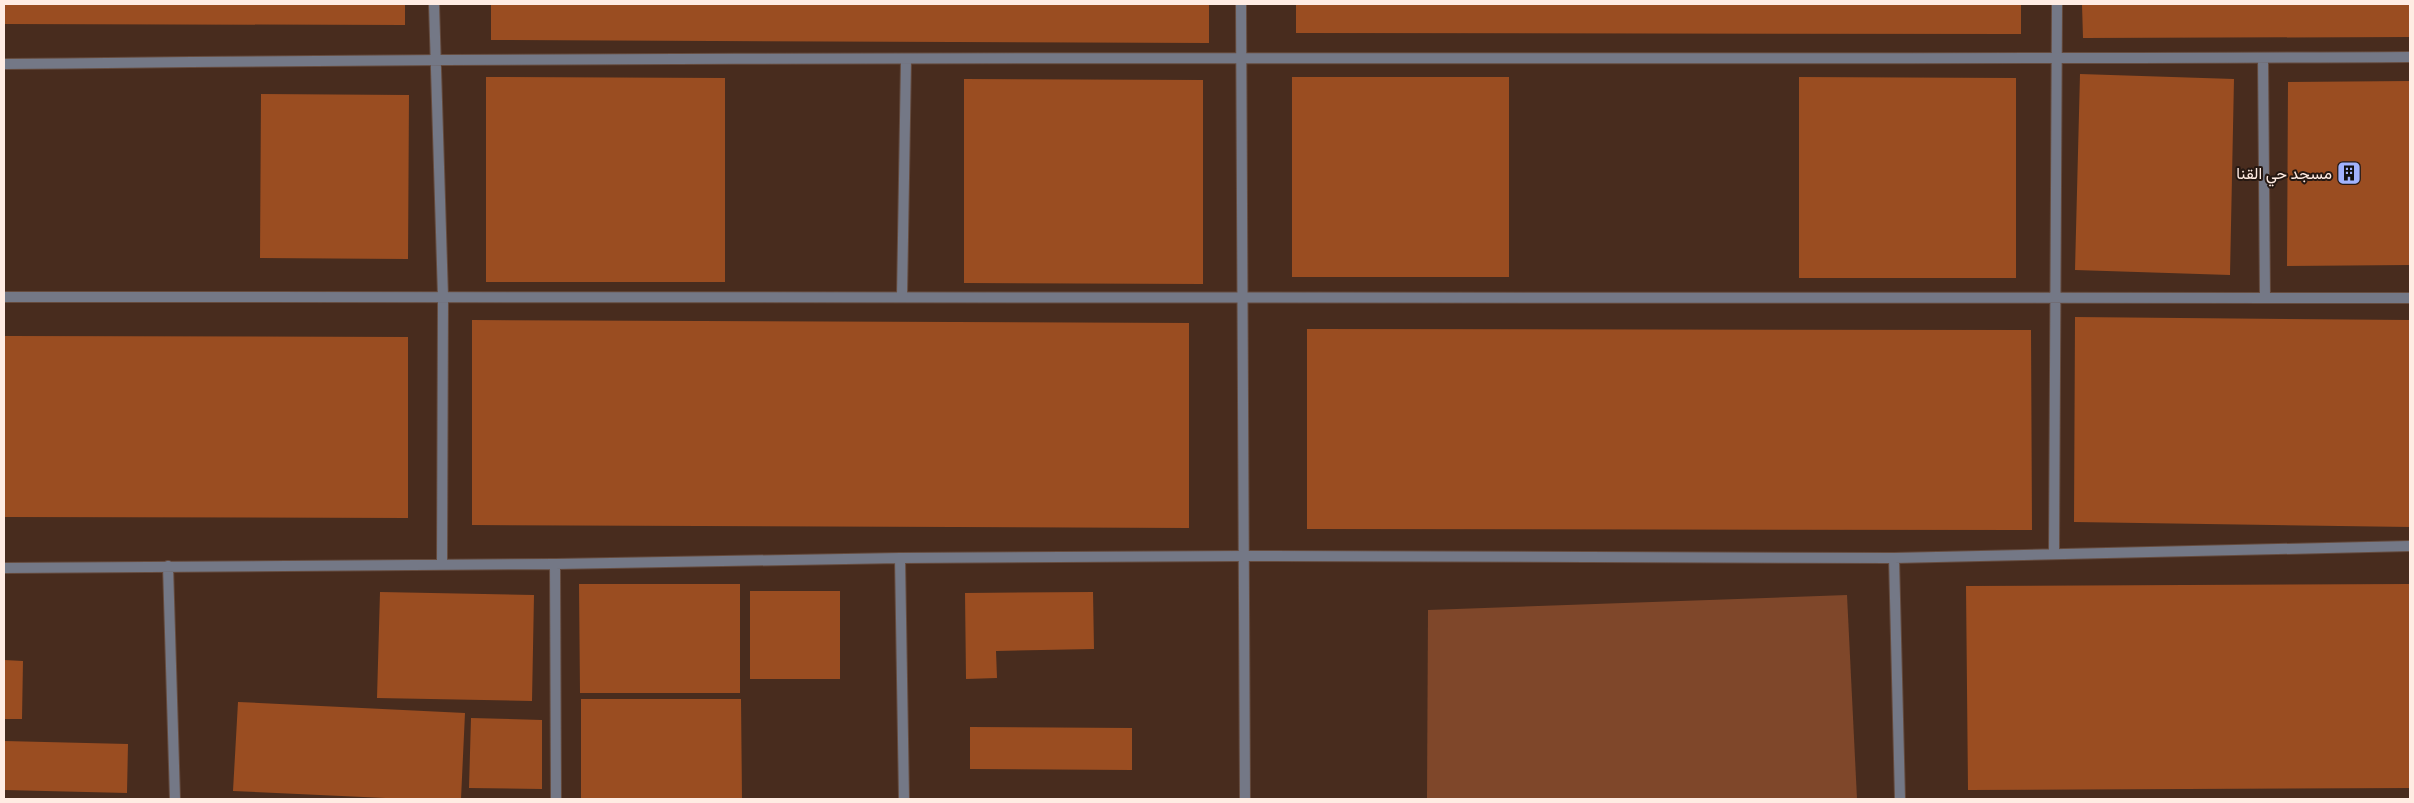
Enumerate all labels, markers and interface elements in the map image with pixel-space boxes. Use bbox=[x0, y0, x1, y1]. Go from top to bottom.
building icon: مسجد حي القنا bbox=[2336, 160, 2362, 186]
place label: مسجد حي القنا bbox=[2236, 164, 2332, 187]

